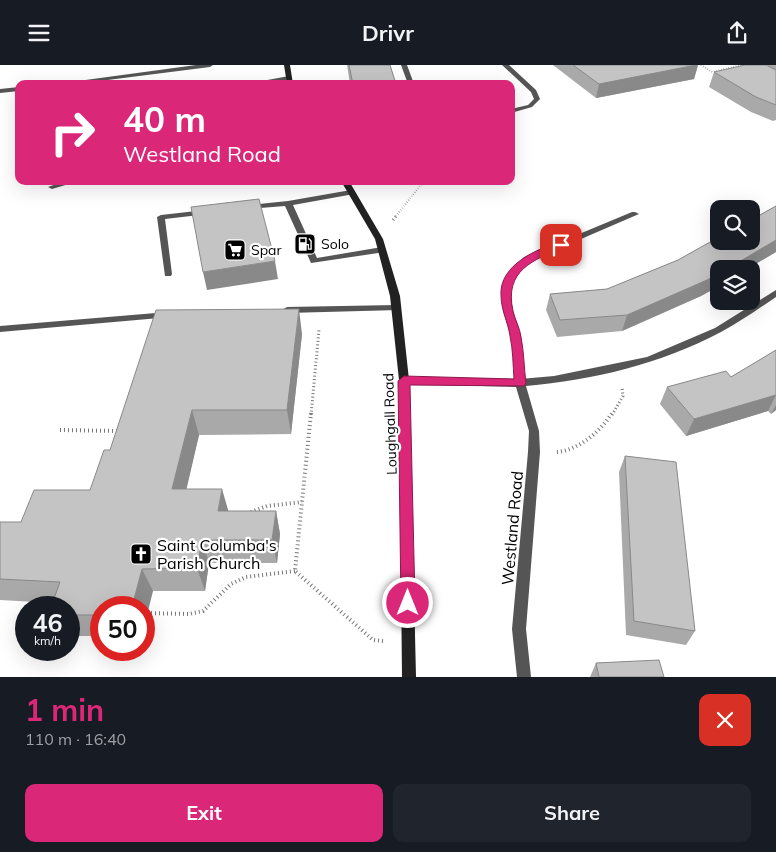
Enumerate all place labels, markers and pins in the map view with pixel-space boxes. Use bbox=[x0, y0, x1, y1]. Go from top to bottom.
pin bbox=[540, 224, 582, 266]
fuel station icon: Solo bbox=[293, 232, 317, 256]
place label: Solo bbox=[321, 235, 349, 253]
supermarket icon: Spar bbox=[223, 238, 247, 262]
place label: Spar bbox=[251, 241, 283, 259]
place label: Saint Columba's Parish Church bbox=[157, 535, 277, 573]
church icon: Saint Columba's Parish Church bbox=[129, 542, 153, 566]

